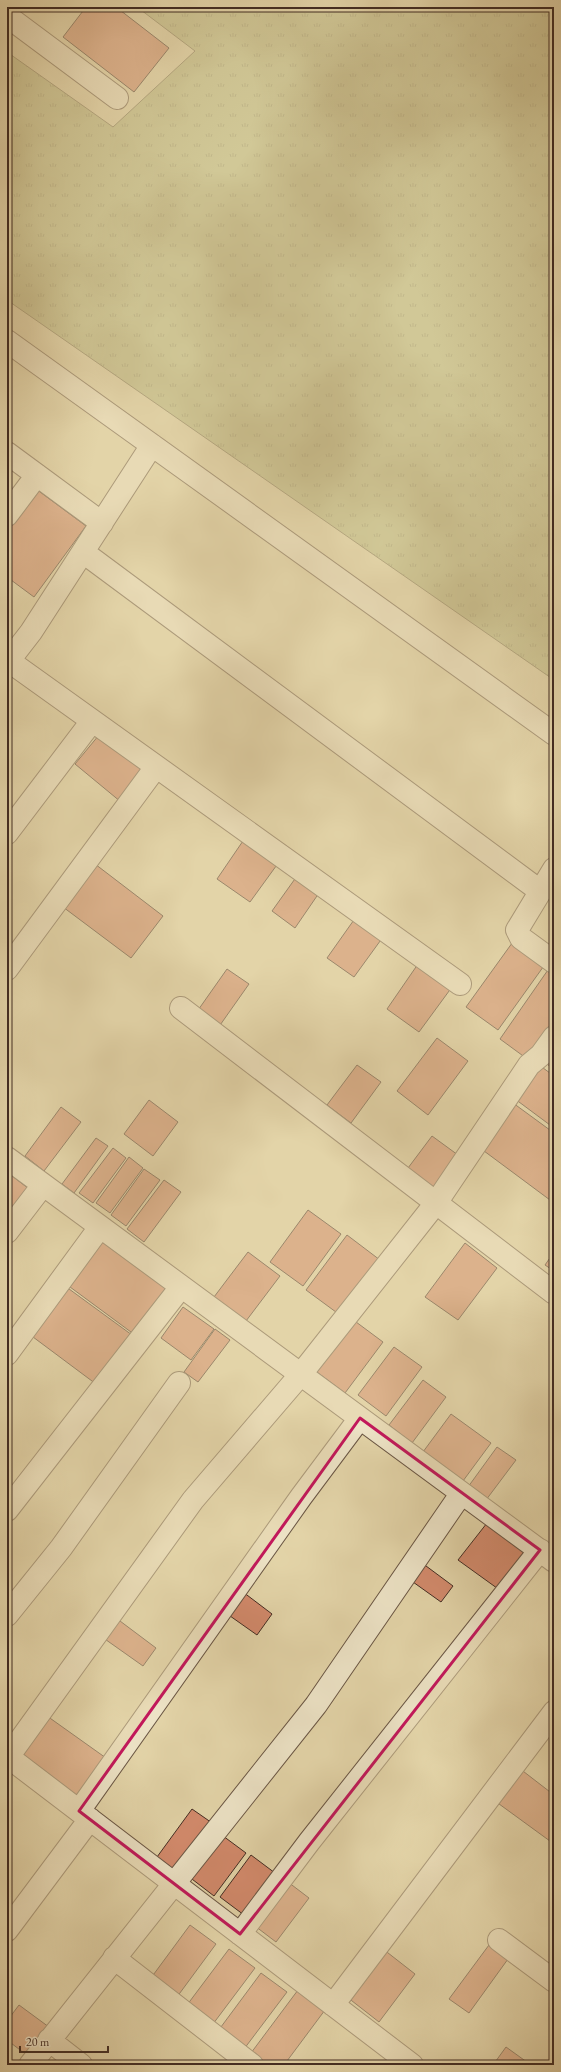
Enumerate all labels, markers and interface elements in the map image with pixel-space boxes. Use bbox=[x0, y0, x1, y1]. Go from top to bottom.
scale bar bbox=[20, 2028, 108, 2054]
text: 20 m bbox=[26, 2034, 50, 2050]

